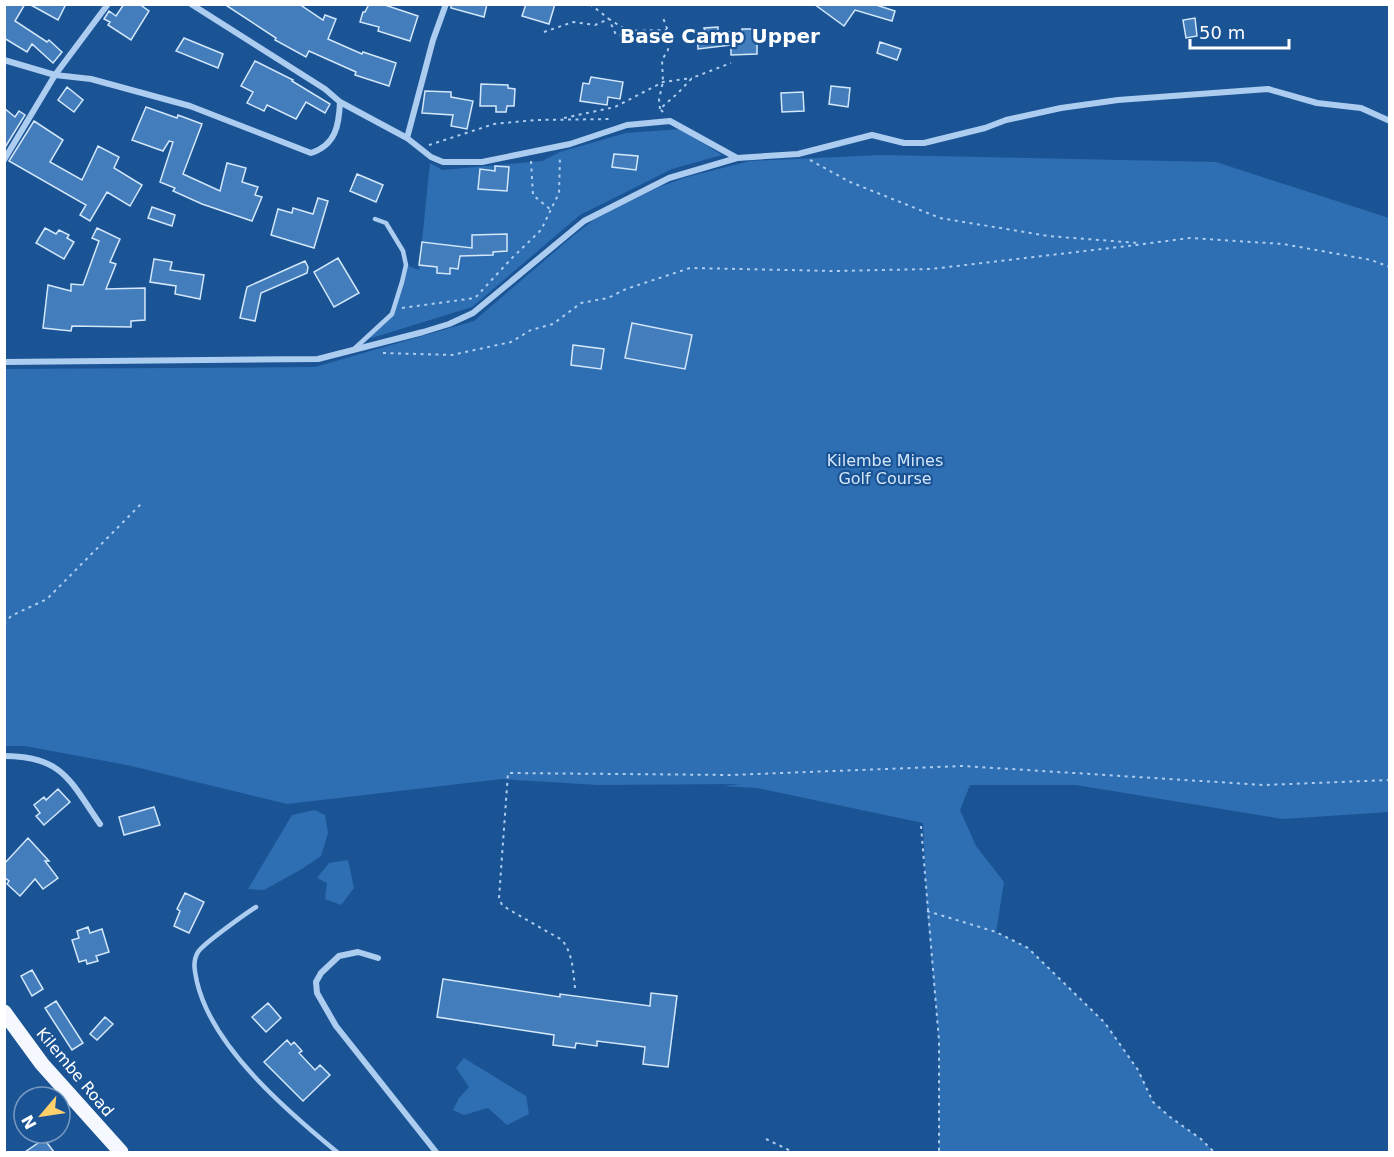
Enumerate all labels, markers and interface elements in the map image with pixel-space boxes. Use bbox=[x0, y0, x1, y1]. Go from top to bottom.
scale bar bbox=[1190, 12, 1289, 50]
text: 50 m bbox=[1199, 22, 1245, 43]
district label: Base Camp Upper bbox=[620, 24, 820, 48]
park label: Kilembe Mines Golf Course bbox=[827, 451, 943, 488]
street label: Kilembe Road bbox=[32, 1024, 118, 1120]
north arrow bbox=[12, 1085, 72, 1145]
text: N bbox=[18, 1112, 41, 1132]

